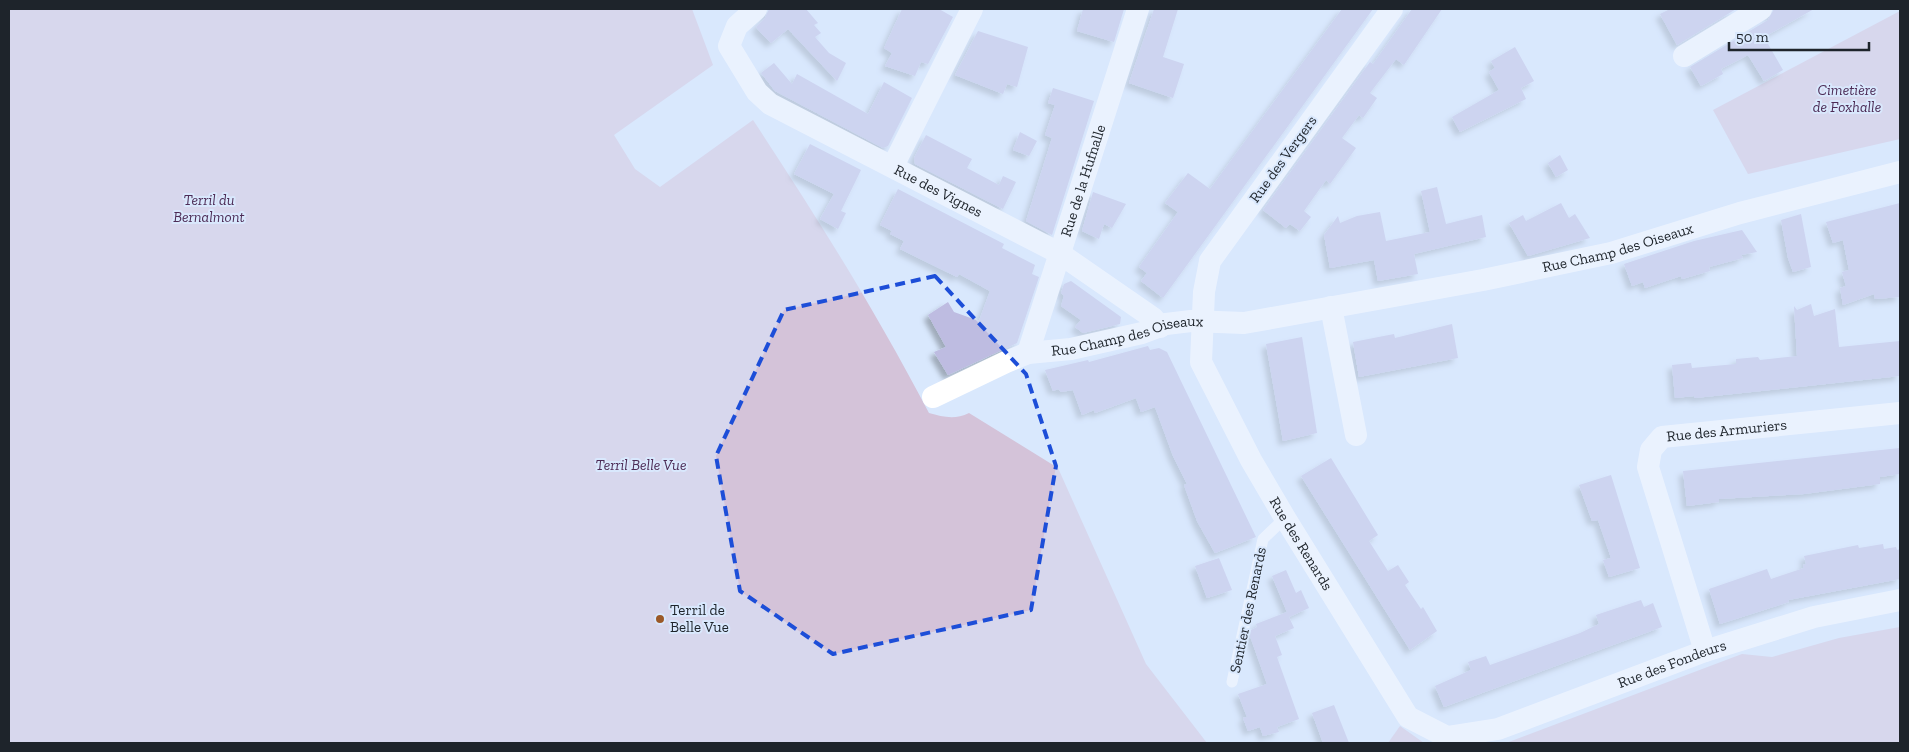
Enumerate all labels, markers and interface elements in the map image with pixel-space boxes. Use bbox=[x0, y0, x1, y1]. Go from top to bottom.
scale bar bbox=[1729, 20, 1869, 52]
text: 50 m bbox=[1736, 28, 1769, 46]
park label: Cimetière de Foxhalle bbox=[1813, 81, 1881, 116]
street label: Rue des Vergers bbox=[1245, 112, 1321, 206]
street label: Rue de la Hufnalle bbox=[1057, 122, 1109, 239]
street label: Rue des Vignes bbox=[891, 161, 986, 221]
park label: Terril du Bernalmont bbox=[173, 191, 245, 226]
street label: Rue Champ des Oiseaux bbox=[1541, 219, 1696, 276]
street label: Rue Champ des Oiseaux bbox=[1051, 312, 1204, 360]
street label: Rue des Armuriers bbox=[1666, 415, 1788, 445]
park label: Terril Belle Vue bbox=[595, 456, 687, 474]
street label: Rue des Renards bbox=[1266, 494, 1337, 594]
street label: Sentier des Renards bbox=[1226, 545, 1270, 675]
place label: Terril de Belle Vue bbox=[670, 601, 729, 636]
marker: Terril de Belle Vue bbox=[654, 613, 666, 625]
street label: Rue des Fondeurs bbox=[1615, 636, 1729, 692]

